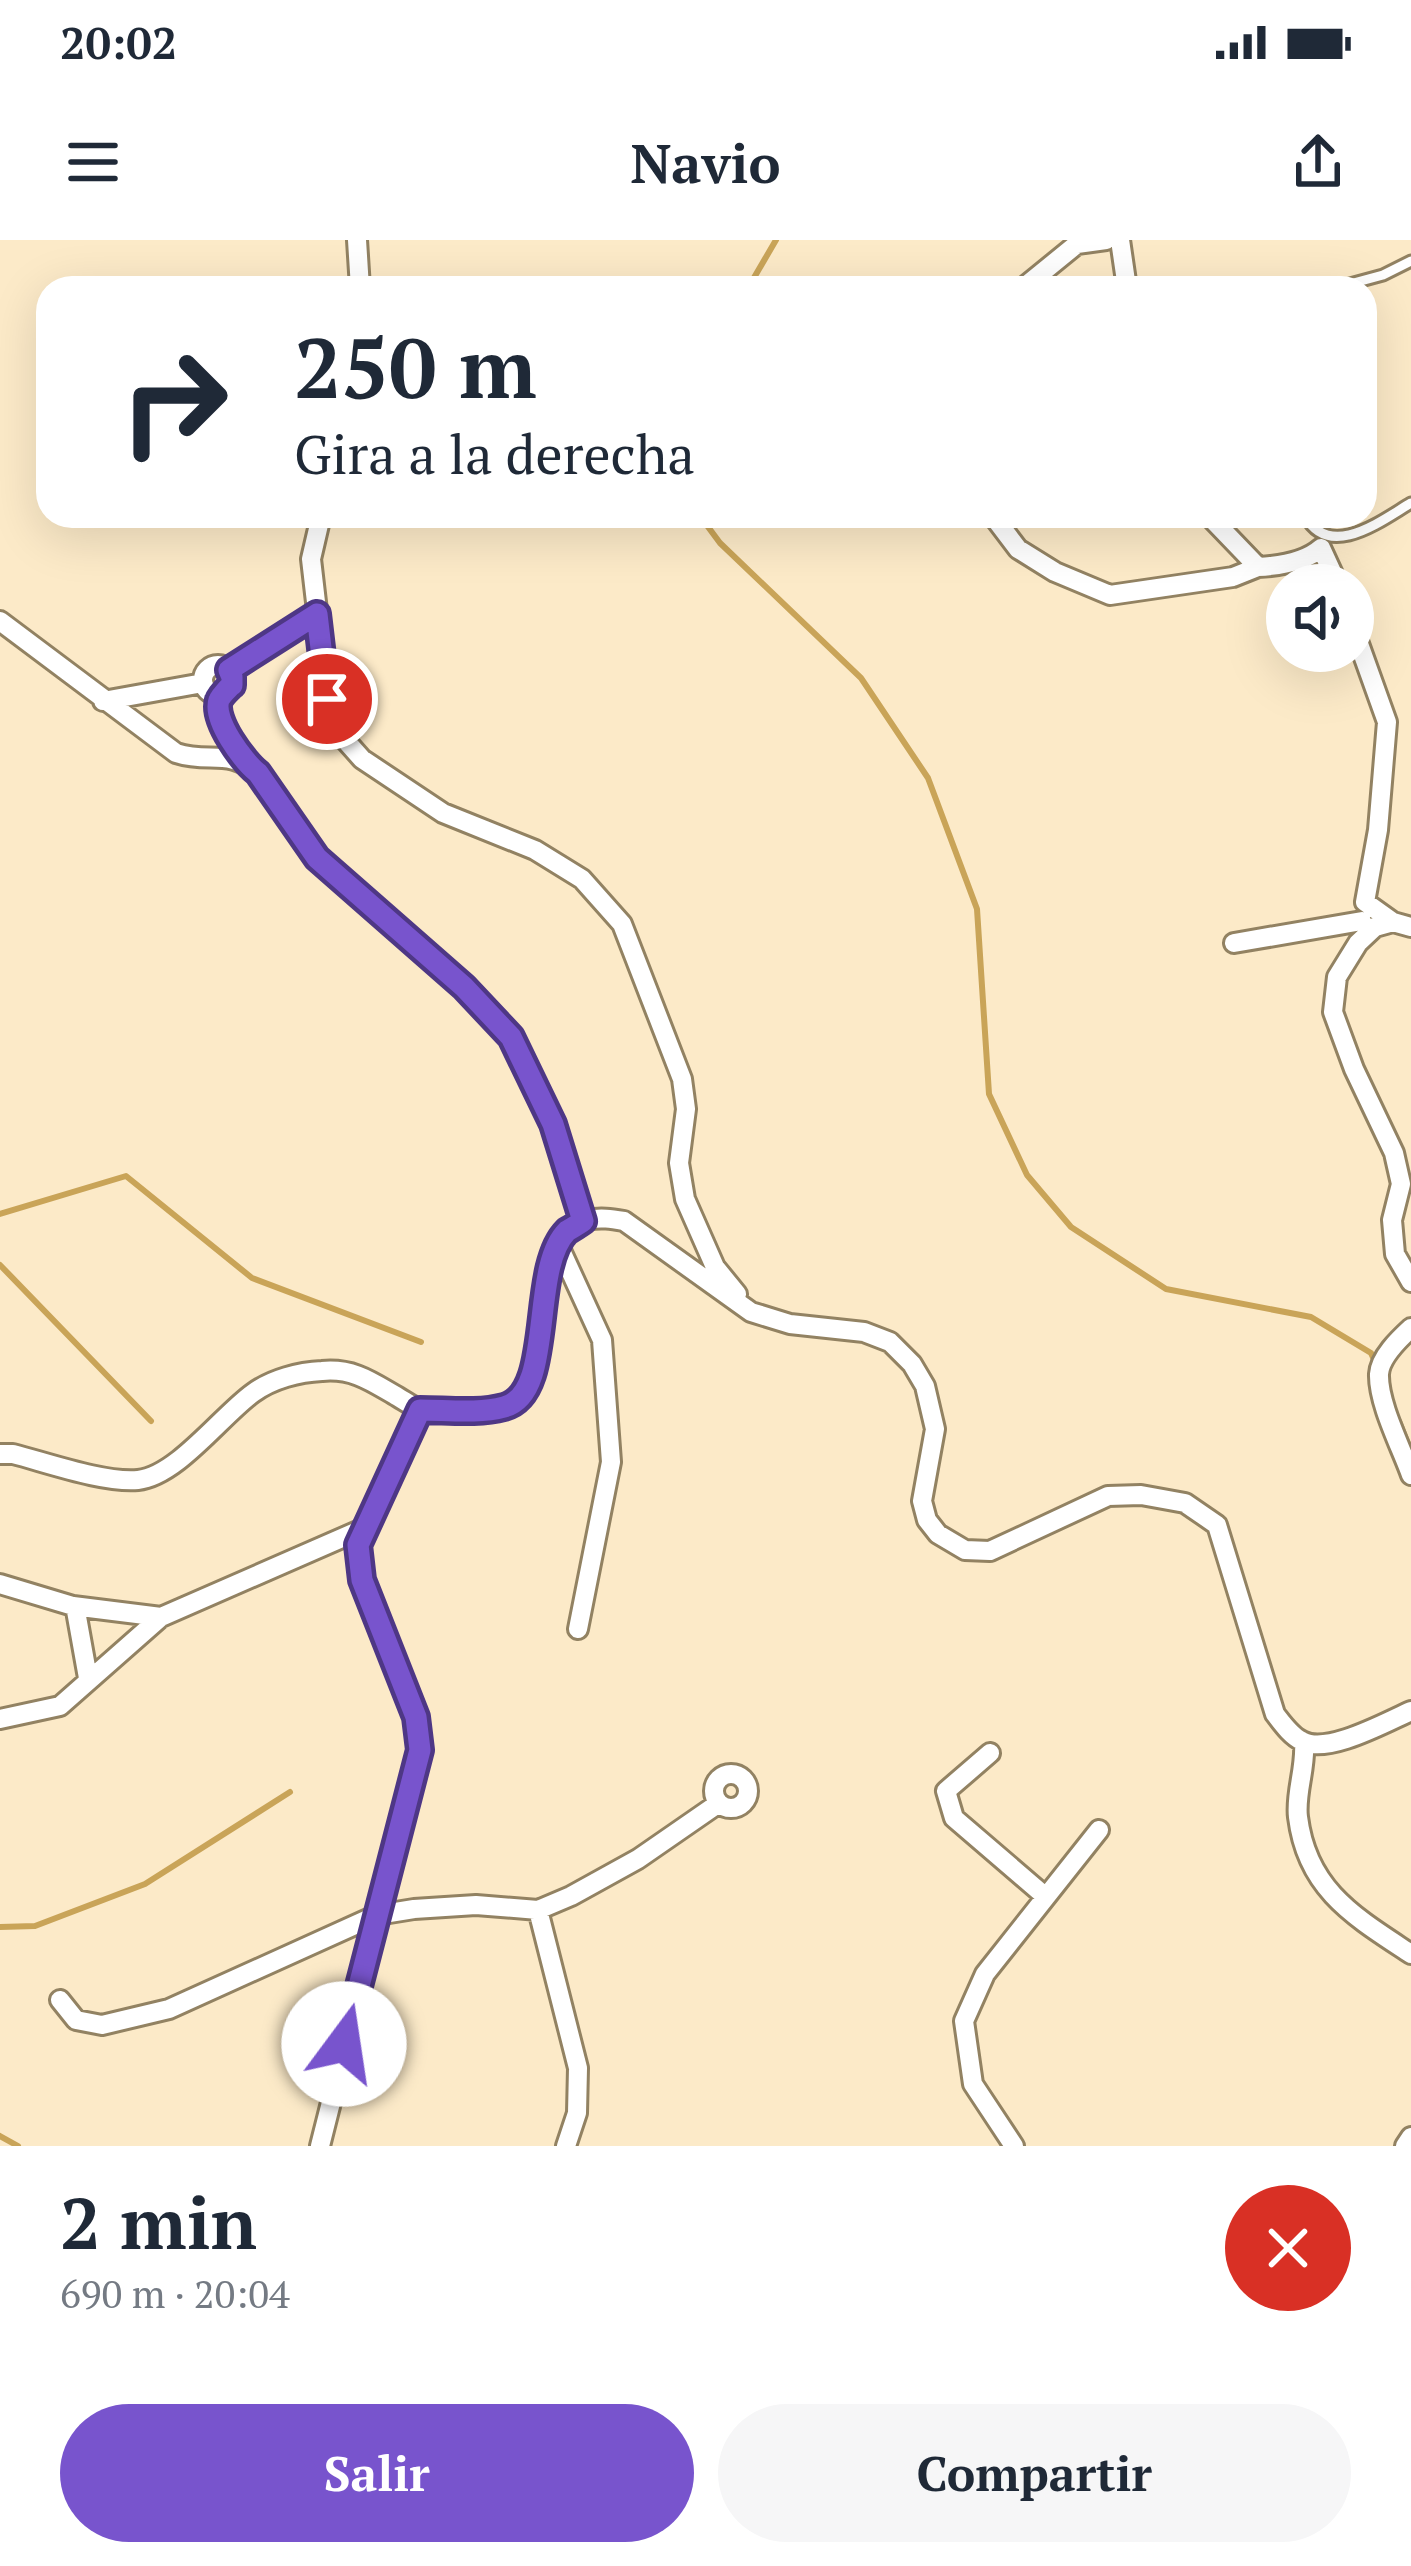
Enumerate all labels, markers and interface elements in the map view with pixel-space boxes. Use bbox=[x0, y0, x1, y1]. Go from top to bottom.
text: 20:02 bbox=[60, 12, 177, 72]
text: Navio bbox=[630, 127, 781, 198]
icon: menu bbox=[60, 129, 126, 195]
icon: share bbox=[1285, 129, 1351, 195]
text: 250 m bbox=[294, 311, 537, 422]
icon: right bbox=[96, 324, 252, 480]
text: Gira a la derecha bbox=[294, 418, 695, 489]
map controls bbox=[1266, 564, 1374, 672]
button: sound bbox=[1266, 564, 1374, 672]
pin bbox=[276, 648, 378, 750]
icon: arrive bbox=[294, 666, 360, 732]
position arrow bbox=[281, 1981, 407, 2107]
text: 2 min bbox=[60, 2174, 257, 2270]
button: close bbox=[1225, 2185, 1351, 2311]
text: 690 m · 20:04 bbox=[60, 2267, 290, 2319]
button: Salir bbox=[60, 2404, 694, 2542]
button: Compartir bbox=[718, 2404, 1351, 2542]

